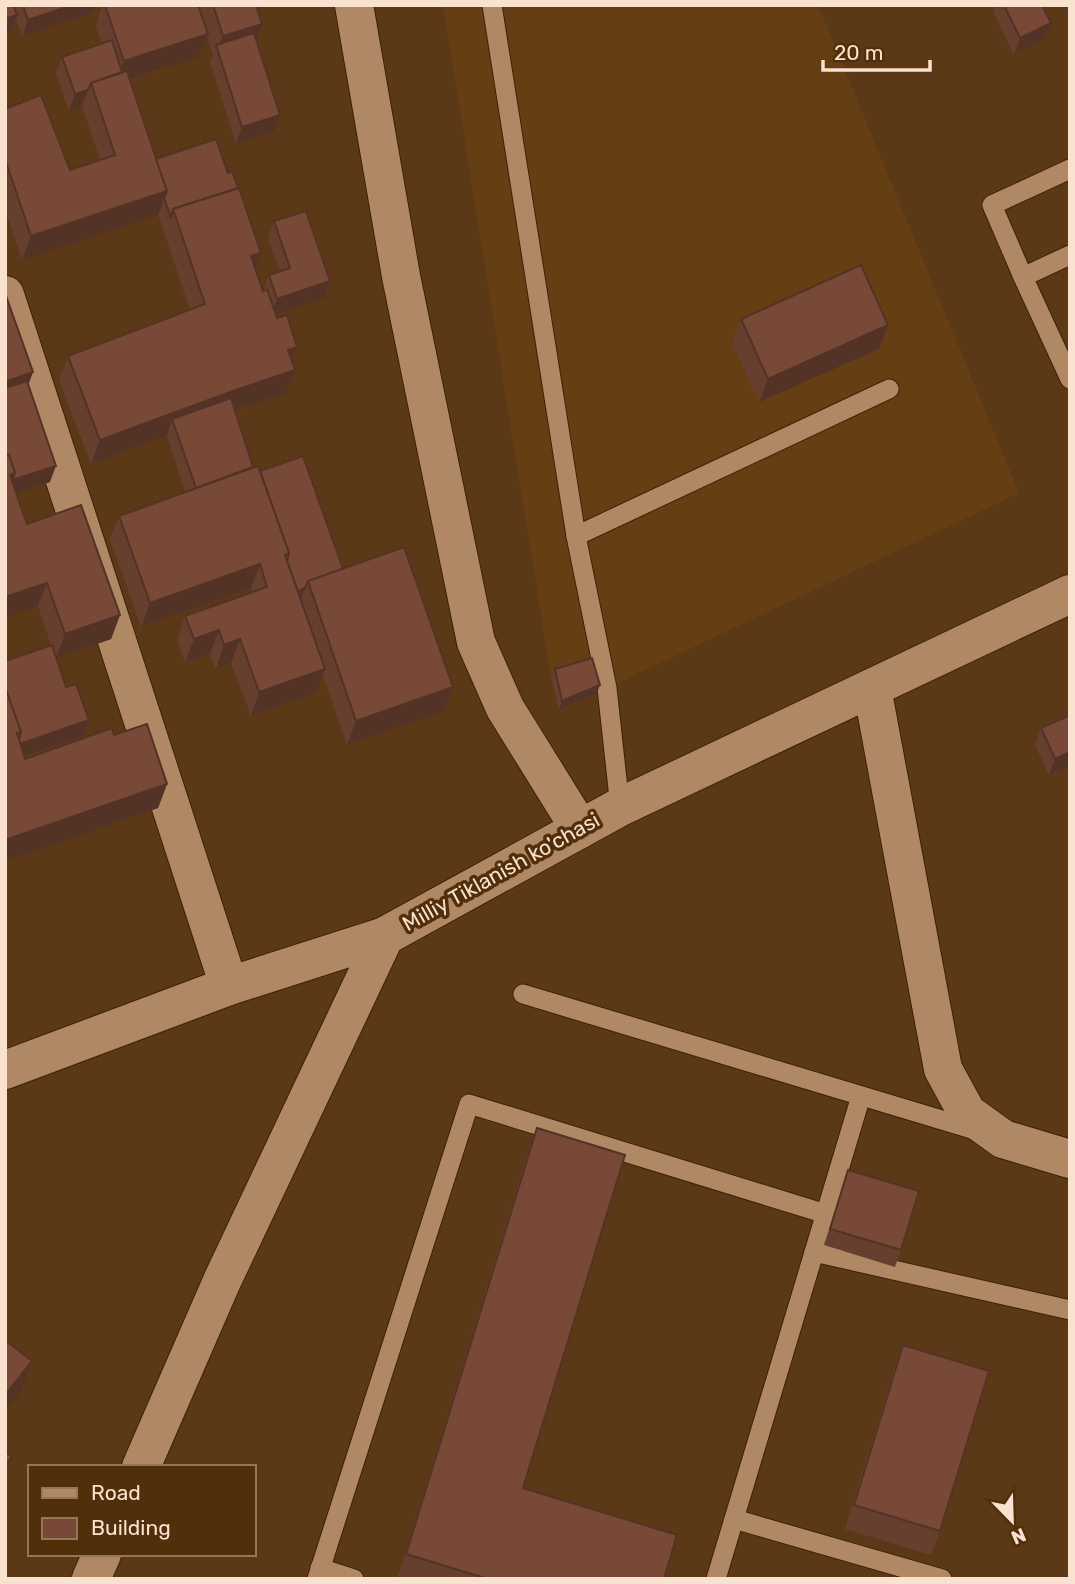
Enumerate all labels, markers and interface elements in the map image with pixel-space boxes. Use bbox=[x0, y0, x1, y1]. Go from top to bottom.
scale bar bbox=[823, 28, 930, 72]
text: 20 m bbox=[834, 40, 883, 65]
street label: Milliy Tiklanish ko'chasi bbox=[398, 807, 604, 936]
legend bbox=[28, 1465, 256, 1556]
text: Road bbox=[91, 1480, 141, 1505]
north arrow bbox=[977, 1486, 1047, 1556]
text: Building bbox=[91, 1515, 171, 1540]
text: N bbox=[1008, 1523, 1029, 1549]

